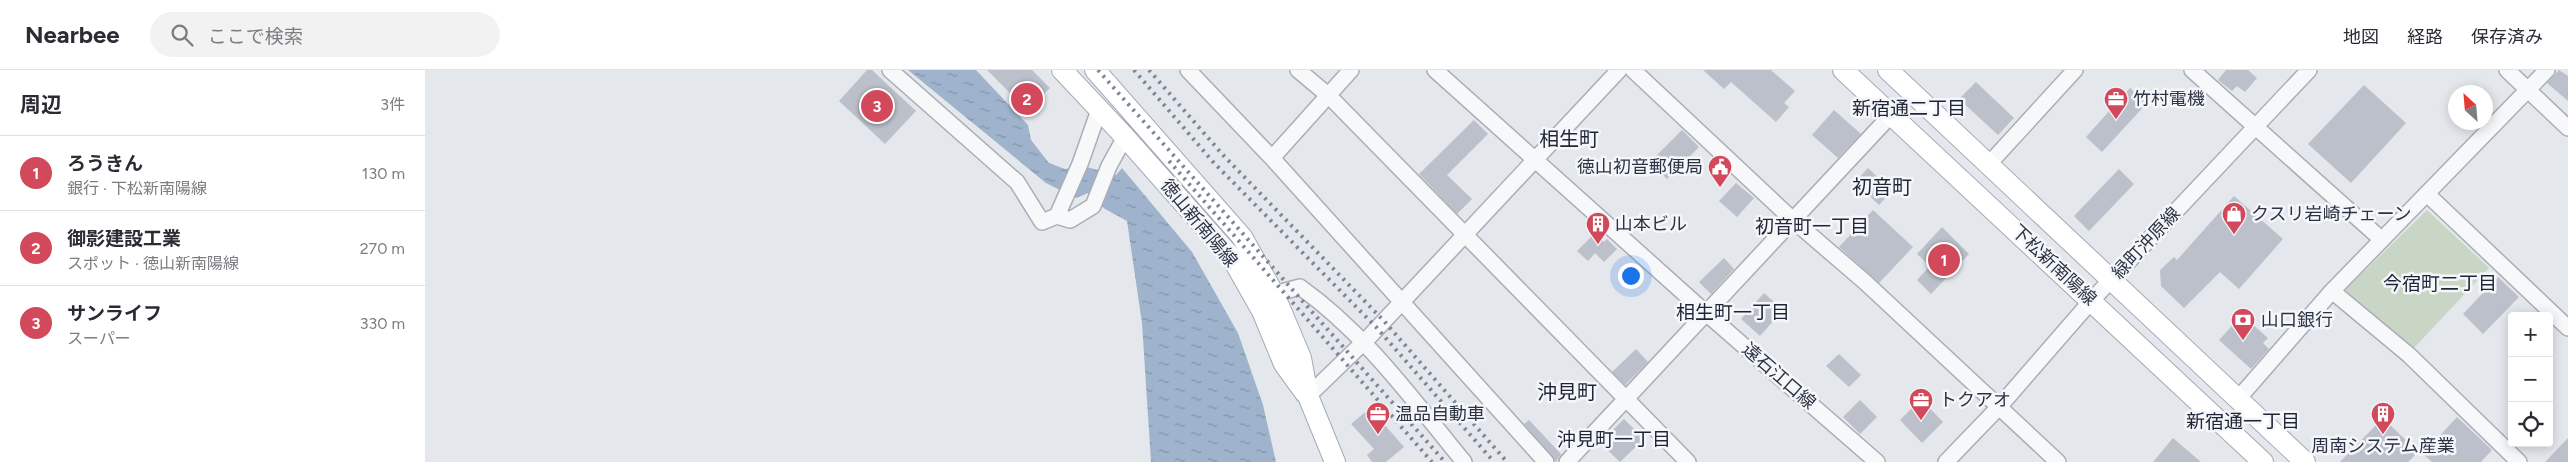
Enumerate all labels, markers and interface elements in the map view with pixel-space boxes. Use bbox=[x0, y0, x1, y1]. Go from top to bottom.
search box bbox=[150, 12, 500, 57]
text: Nearbee bbox=[25, 20, 120, 49]
icon: search bbox=[168, 21, 196, 49]
text: ここで検索 bbox=[208, 25, 303, 48]
text: 地図 bbox=[2343, 26, 2379, 48]
text: 経路 bbox=[2407, 26, 2443, 48]
text: 保存済み bbox=[2471, 26, 2543, 48]
pin: 2 bbox=[1011, 80, 1043, 118]
north arrow bbox=[2448, 85, 2493, 130]
office icon: 竹村電機 bbox=[2103, 86, 2129, 120]
pin: 3 bbox=[861, 87, 893, 125]
place label: 竹村電機 bbox=[2133, 88, 2205, 110]
text: 周辺 bbox=[20, 92, 62, 117]
text: 3件 bbox=[380, 95, 405, 114]
district label: 新宿通二丁目 bbox=[1852, 97, 1966, 120]
district label: 相生町 bbox=[1539, 127, 1599, 151]
text: ろうきん bbox=[67, 152, 143, 175]
public building icon: 徳山初音郵便局 bbox=[1707, 154, 1733, 188]
place label: 徳山初音郵便局 bbox=[1577, 156, 1703, 178]
text: 1 bbox=[33, 164, 39, 183]
text: 130 m bbox=[362, 164, 405, 183]
street label: 徳山新南陽線 bbox=[1156, 175, 1242, 271]
district label: 初音町 bbox=[1852, 175, 1912, 199]
text: 銀行 · 下松新南陽線 bbox=[67, 179, 207, 198]
shop icon: クスリ岩崎チェーン bbox=[2221, 201, 2247, 235]
street label: 緑町沖原線 bbox=[2107, 203, 2185, 283]
place label: クスリ岩崎チェーン bbox=[2251, 203, 2412, 225]
building icon: 山本ビル bbox=[1585, 211, 1611, 245]
place label: 山本ビル bbox=[1615, 213, 1687, 235]
district label: 初音町一丁目 bbox=[1755, 215, 1869, 238]
street label: 下松新南陽線 bbox=[2007, 220, 2101, 310]
text: 御影建設工業 bbox=[67, 227, 181, 250]
text: 2 bbox=[31, 239, 41, 258]
text: 270 m bbox=[360, 239, 405, 258]
pin: 1 bbox=[1928, 241, 1960, 279]
text: スポット · 徳山新南陽線 bbox=[67, 254, 239, 273]
your location bbox=[1618, 263, 1644, 289]
district label: 今宿町二丁目 bbox=[2383, 272, 2497, 295]
district label: 相生町一丁目 bbox=[1676, 301, 1790, 324]
text: サンライフ bbox=[67, 302, 162, 325]
bank icon: 山口銀行 bbox=[2230, 307, 2256, 341]
place label: 山口銀行 bbox=[2261, 309, 2333, 331]
map controls bbox=[2508, 312, 2553, 447]
button: + bbox=[2508, 312, 2553, 357]
text: 3 bbox=[32, 314, 40, 333]
text: 330 m bbox=[360, 314, 405, 333]
text: スーパー bbox=[67, 329, 131, 348]
street label: 遠石江口線 bbox=[1738, 338, 1820, 414]
button: − bbox=[2508, 357, 2553, 402]
district label: 沖見町 bbox=[1537, 380, 1597, 404]
office icon: トクアオ bbox=[1908, 387, 1934, 421]
place label: トクアオ bbox=[1939, 389, 2011, 411]
office icon: 温品自動車 bbox=[1365, 401, 1391, 435]
building icon: 周南システム産業 bbox=[2370, 401, 2396, 435]
button: locate bbox=[2508, 402, 2553, 447]
place label: 温品自動車 bbox=[1395, 403, 1485, 425]
district label: 新宿通一丁目 bbox=[2186, 410, 2300, 433]
district label: 沖見町一丁目 bbox=[1557, 428, 1671, 451]
place label: 周南システム産業 bbox=[2311, 435, 2455, 457]

